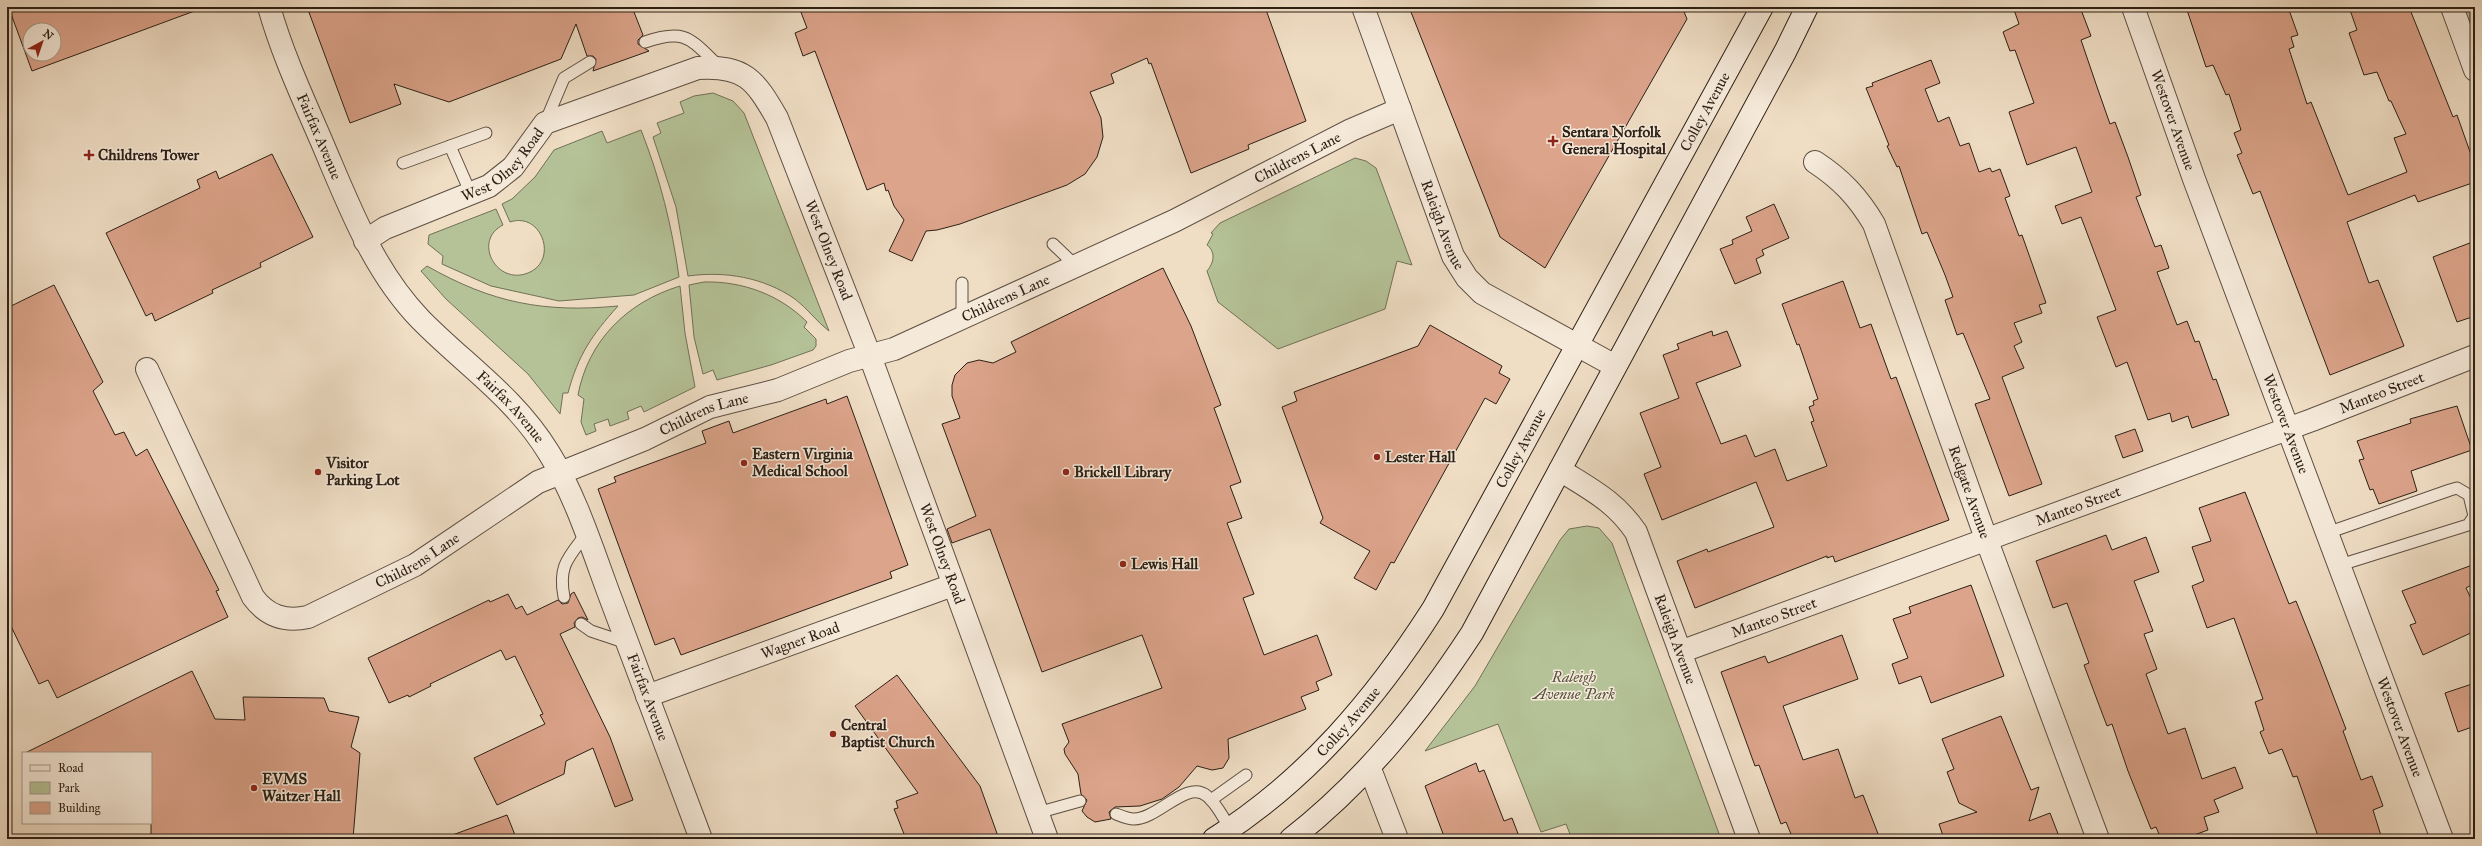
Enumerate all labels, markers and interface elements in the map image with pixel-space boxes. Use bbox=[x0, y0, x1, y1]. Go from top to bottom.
north arrow bbox=[22, 22, 62, 62]
text: N bbox=[40, 27, 56, 43]
street label: Westover Avenue bbox=[2147, 67, 2199, 173]
street label: Colley Avenue bbox=[1676, 69, 1734, 154]
street label: Fairfax Avenue bbox=[293, 91, 346, 182]
place label: Sentara Norfolk General Hospital bbox=[1562, 123, 1667, 159]
street label: West Olney Road bbox=[459, 124, 548, 205]
street label: Childrens Lane bbox=[1251, 128, 1344, 187]
marker: Sentara Norfolk General Hospital bbox=[1547, 135, 1559, 147]
place label: Childrens Tower bbox=[98, 146, 199, 164]
marker: Childrens Tower bbox=[83, 149, 95, 161]
street label: Raleigh Avenue bbox=[1417, 177, 1468, 273]
street label: West Olney Road bbox=[801, 197, 856, 303]
street label: Childrens Lane bbox=[959, 270, 1052, 326]
street label: Fairfax Avenue bbox=[473, 367, 548, 446]
street label: Manteo Street bbox=[2337, 368, 2427, 417]
street label: Westover Avenue bbox=[2259, 371, 2313, 476]
street label: Childrens Lane bbox=[656, 389, 750, 440]
street label: Colley Avenue bbox=[1492, 406, 1550, 491]
street label: Redgate Avenue bbox=[1945, 443, 1994, 541]
place label: Eastern Virginia Medical School bbox=[752, 445, 854, 480]
place label: Lester Hall bbox=[1385, 448, 1457, 466]
marker: Lester Hall bbox=[1372, 452, 1382, 462]
place label: Visitor Parking Lot bbox=[325, 454, 400, 490]
marker: Eastern Virginia Medical School bbox=[739, 458, 749, 468]
place label: Brickell Library bbox=[1074, 463, 1172, 482]
marker: Visitor Parking Lot bbox=[313, 467, 323, 477]
marker: Brickell Library bbox=[1061, 467, 1071, 477]
street label: Manteo Street bbox=[2033, 482, 2124, 530]
street label: West Olney Road bbox=[916, 501, 969, 607]
street label: Childrens Lane bbox=[372, 529, 463, 592]
place label: Lewis Hall bbox=[1131, 555, 1199, 573]
marker: Lewis Hall bbox=[1118, 559, 1128, 569]
street label: Raleigh Avenue bbox=[1651, 591, 1700, 687]
street label: Manteo Street bbox=[1729, 593, 1820, 641]
street label: Wagner Road bbox=[759, 618, 842, 663]
street label: Fairfax Avenue bbox=[623, 651, 673, 743]
park label: Raleigh Avenue Park bbox=[1531, 668, 1615, 703]
street label: Westover Avenue bbox=[2373, 675, 2427, 780]
street label: Colley Avenue bbox=[1313, 683, 1384, 761]
place label: Central Baptist Church bbox=[841, 716, 936, 752]
marker: Central Baptist Church bbox=[828, 729, 838, 739]
legend bbox=[22, 752, 152, 824]
text: Road bbox=[58, 761, 84, 775]
place label: EVMS Waitzer Hall bbox=[262, 770, 342, 805]
text: Park bbox=[58, 781, 80, 795]
marker: EVMS Waitzer Hall bbox=[249, 783, 259, 793]
text: Building bbox=[58, 801, 101, 816]

